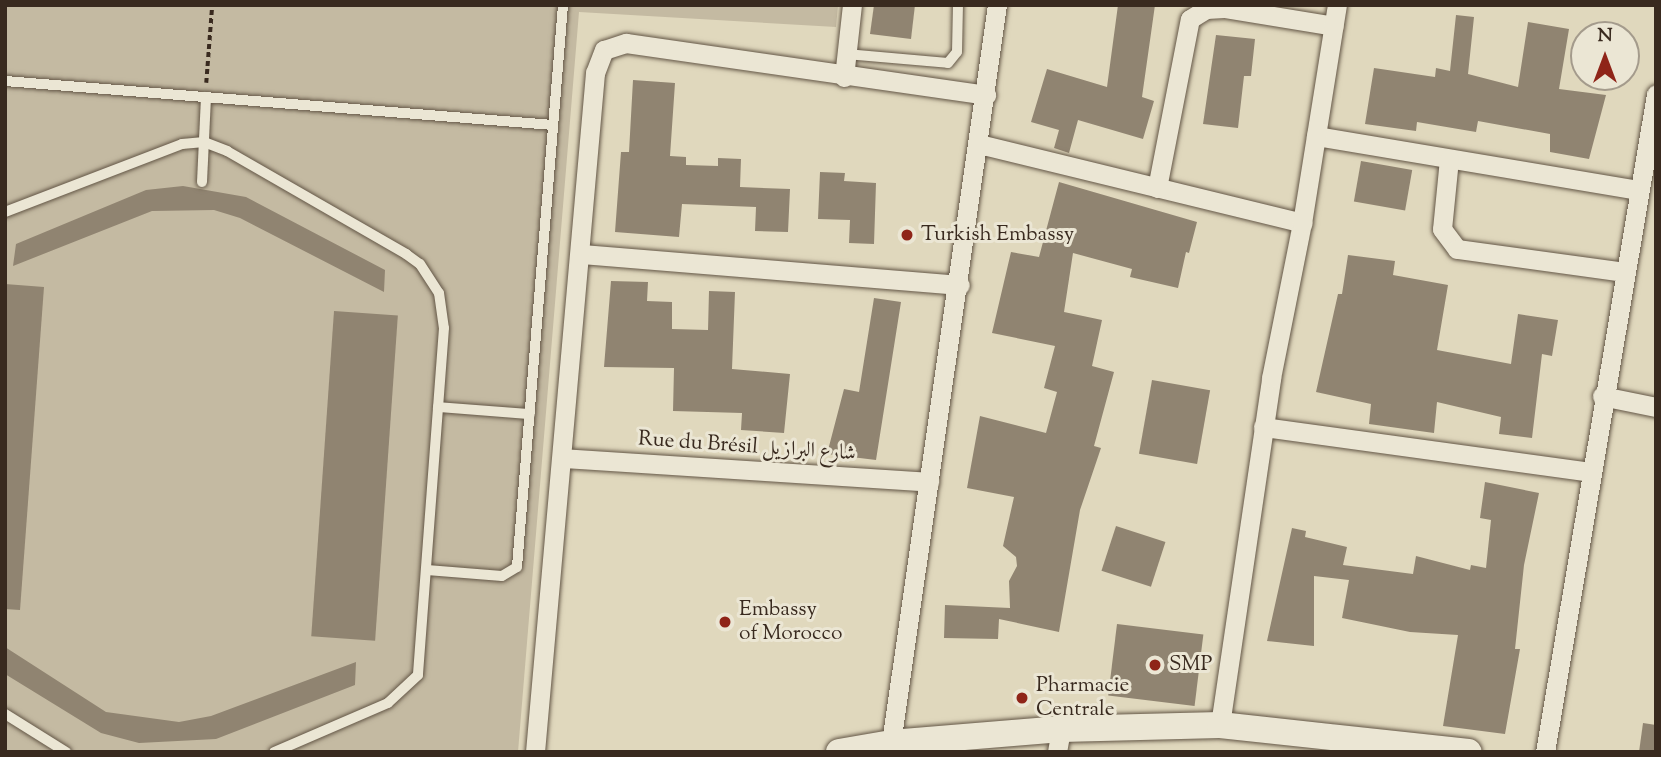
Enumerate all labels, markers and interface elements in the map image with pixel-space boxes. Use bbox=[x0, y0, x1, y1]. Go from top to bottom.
north arrow bbox=[1570, 21, 1640, 91]
text: N bbox=[1597, 23, 1613, 50]
place label: Turkish Embassy bbox=[921, 222, 1074, 248]
marker: Turkish Embassy bbox=[899, 227, 915, 243]
street label: Rue du Brésil شارع البرازيل bbox=[637, 427, 857, 467]
place label: Embassy of Morocco bbox=[739, 597, 843, 647]
marker: Embassy of Morocco bbox=[717, 614, 733, 630]
place label: SMP bbox=[1169, 652, 1212, 678]
marker: SMP bbox=[1147, 657, 1163, 673]
place label: Pharmacie Centrale bbox=[1036, 673, 1129, 723]
marker: Pharmacie Centrale bbox=[1014, 690, 1030, 706]

